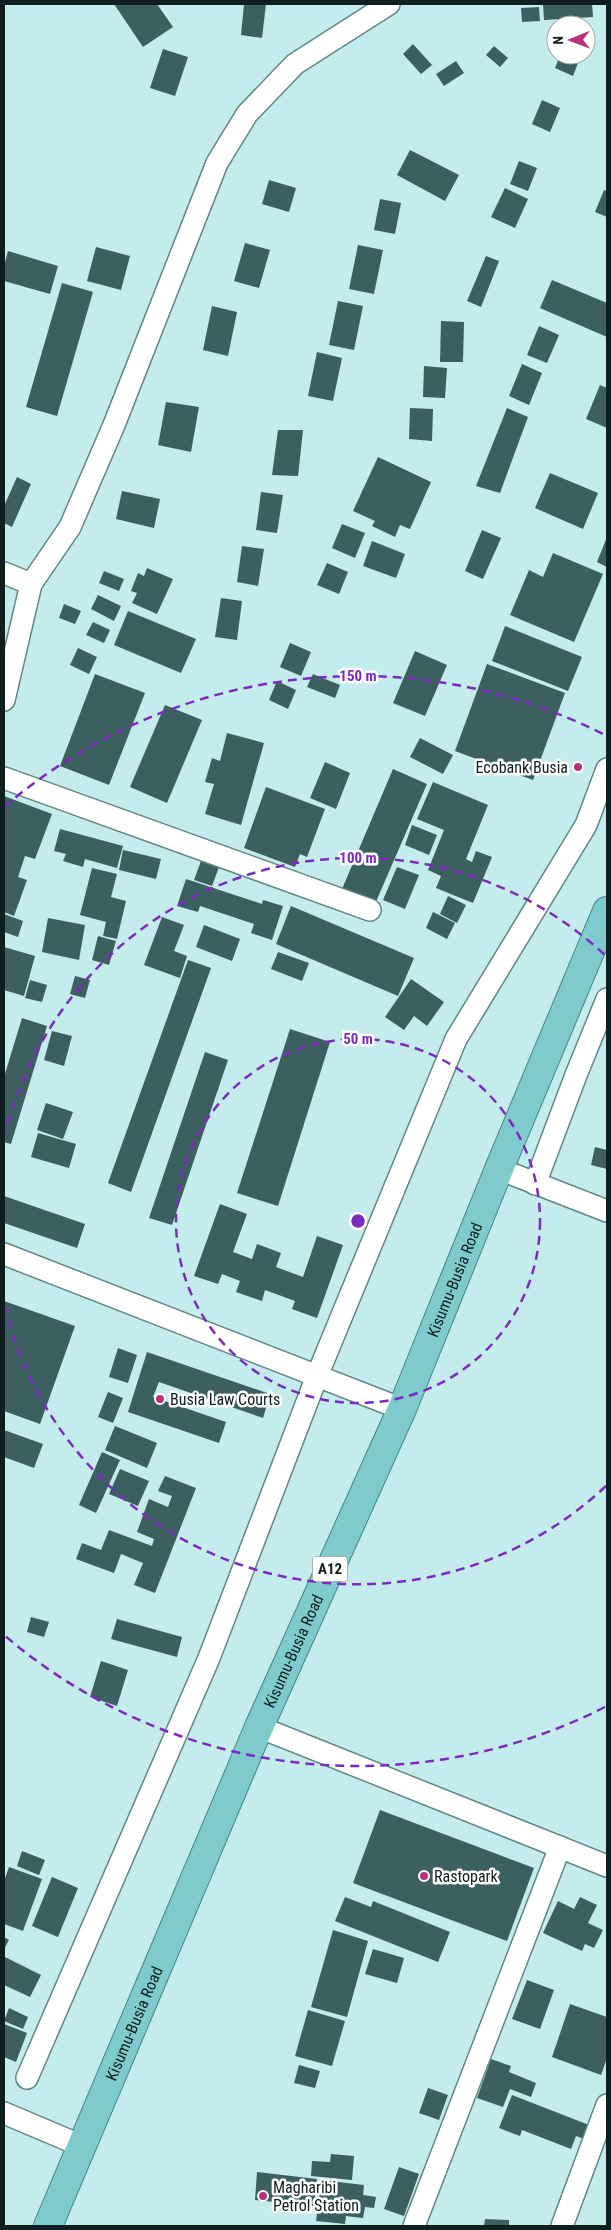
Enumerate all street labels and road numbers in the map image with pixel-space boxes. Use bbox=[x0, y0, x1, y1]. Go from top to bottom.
street label: Kisumu-Busia Road bbox=[423, 1220, 486, 1340]
road number: A12 bbox=[312, 1556, 348, 1582]
street label: Kisumu-Busia Road bbox=[260, 1592, 327, 1711]
street label: Kisumu-Busia Road bbox=[102, 1964, 167, 2083]

